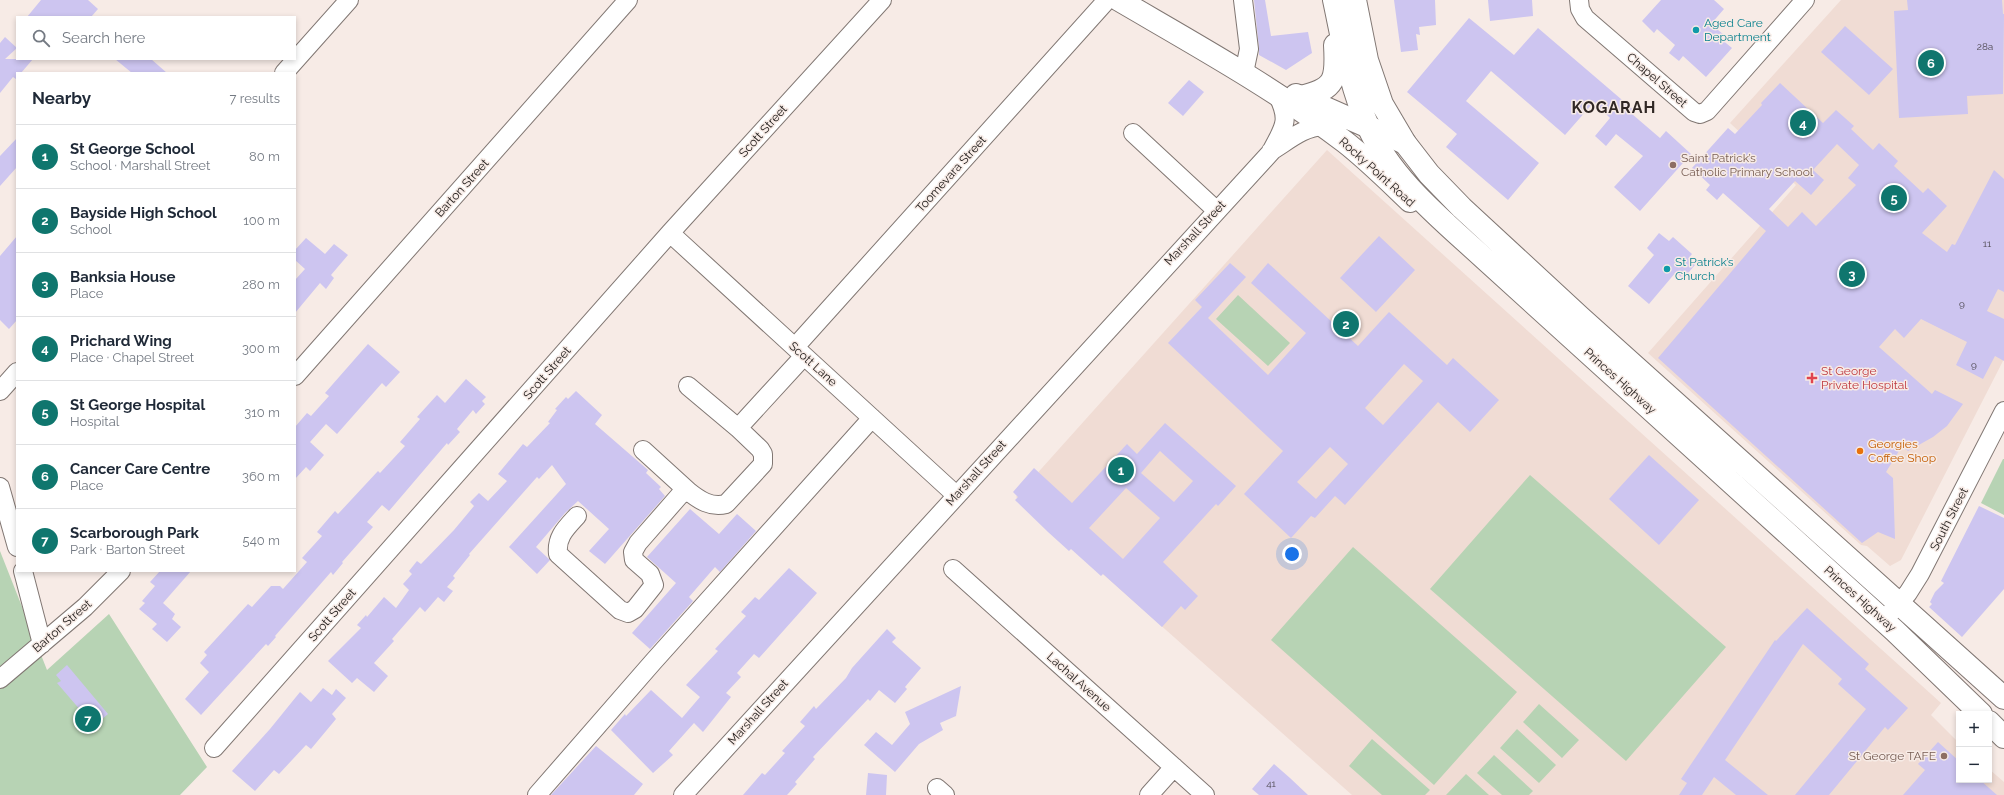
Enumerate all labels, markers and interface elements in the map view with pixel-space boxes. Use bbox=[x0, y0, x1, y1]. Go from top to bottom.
search box bbox=[16, 16, 296, 60]
place label: Aged Care Department bbox=[1704, 16, 1771, 44]
marker: Aged Care Department bbox=[1691, 25, 1701, 35]
icon: search bbox=[30, 27, 52, 49]
text: Search here bbox=[62, 29, 145, 47]
house number: 28a bbox=[1977, 41, 1993, 52]
pin: 6 bbox=[1918, 48, 1944, 78]
street label: Chapel Street bbox=[1624, 50, 1690, 110]
text: Nearby bbox=[32, 88, 91, 108]
text: 7 results bbox=[230, 91, 280, 106]
district label: KOGARAH bbox=[1572, 98, 1656, 117]
street label: Scott Street bbox=[736, 102, 790, 160]
pin: 4 bbox=[1790, 108, 1816, 138]
street label: Toomevara Street bbox=[913, 133, 989, 215]
street label: Rocky Point Road bbox=[1336, 134, 1418, 210]
text: St George School bbox=[70, 140, 195, 158]
text: 1 bbox=[42, 149, 48, 164]
text: 80 m bbox=[249, 149, 280, 164]
place label: Saint Patrick’s Catholic Primary School bbox=[1681, 151, 1814, 179]
street label: Barton Street bbox=[432, 156, 492, 220]
text: School · Marshall Street bbox=[70, 158, 210, 173]
marker: Saint Patrick’s Catholic Primary School bbox=[1668, 160, 1678, 170]
pin: 5 bbox=[1881, 183, 1907, 213]
street label: Marshall Street bbox=[1162, 198, 1228, 268]
text: Bayside High School bbox=[70, 204, 217, 222]
text: 2 bbox=[41, 213, 49, 228]
text: 100 m bbox=[243, 213, 280, 228]
text: School bbox=[70, 222, 112, 237]
house number: 11 bbox=[1983, 238, 1992, 249]
place label: St Patrick’s Church bbox=[1675, 255, 1734, 283]
pin: 3 bbox=[1839, 259, 1865, 289]
marker: St Patrick’s Church bbox=[1662, 264, 1672, 274]
text: Banksia House bbox=[70, 268, 175, 286]
text: 3 bbox=[41, 277, 49, 292]
text: 280 m bbox=[242, 277, 280, 292]
text: Place bbox=[70, 286, 103, 301]
house number: 9 bbox=[1959, 298, 1965, 309]
pin: 2 bbox=[1333, 309, 1359, 339]
text: Prichard Wing bbox=[70, 332, 172, 350]
street label: Scott Lane bbox=[786, 339, 840, 389]
text: 4 bbox=[41, 341, 49, 356]
text: 300 m bbox=[242, 341, 280, 356]
street label: Scott Street bbox=[520, 344, 574, 402]
street label: Princes Highway bbox=[1581, 345, 1659, 417]
text: Place · Chapel Street bbox=[70, 350, 194, 365]
house number: 9 bbox=[1971, 359, 1977, 370]
place label: St George Private Hospital bbox=[1821, 364, 1908, 392]
marker: St George Private Hospital bbox=[1806, 372, 1818, 384]
text: St George Hospital bbox=[70, 396, 205, 414]
text: 5 bbox=[41, 405, 49, 420]
text: 310 m bbox=[244, 405, 280, 420]
text: Hospital bbox=[70, 414, 119, 429]
street label: Marshall Street bbox=[943, 437, 1009, 509]
place label: Georgies Coffee Shop bbox=[1868, 437, 1936, 465]
marker: Georgies Coffee Shop bbox=[1855, 446, 1865, 456]
pin: 1 bbox=[1108, 455, 1134, 485]
text: Cancer Care Centre bbox=[70, 460, 210, 478]
text: 6 bbox=[41, 469, 49, 484]
text: 360 m bbox=[242, 469, 280, 484]
text: Place bbox=[70, 478, 103, 493]
street label: South Street bbox=[1927, 485, 1971, 553]
text: Scarborough Park bbox=[70, 524, 199, 542]
text: 7 bbox=[41, 533, 49, 548]
text: 540 m bbox=[243, 533, 280, 548]
text: Park · Barton Street bbox=[70, 542, 185, 557]
your location bbox=[1282, 544, 1302, 564]
street label: Princes Highway bbox=[1821, 563, 1899, 635]
street label: Scott Street bbox=[305, 586, 359, 644]
street label: Barton Street bbox=[30, 597, 94, 655]
street label: Lachal Avenue bbox=[1044, 650, 1114, 714]
street label: Marshall Street bbox=[725, 676, 791, 748]
pin: 7 bbox=[75, 704, 101, 734]
map controls bbox=[1956, 711, 1992, 783]
button: + bbox=[1956, 711, 1992, 747]
button: − bbox=[1956, 747, 1992, 783]
place label: St George TAFE bbox=[1849, 749, 1936, 763]
marker: St George TAFE bbox=[1939, 751, 1949, 761]
house number: 41 bbox=[1266, 778, 1277, 789]

